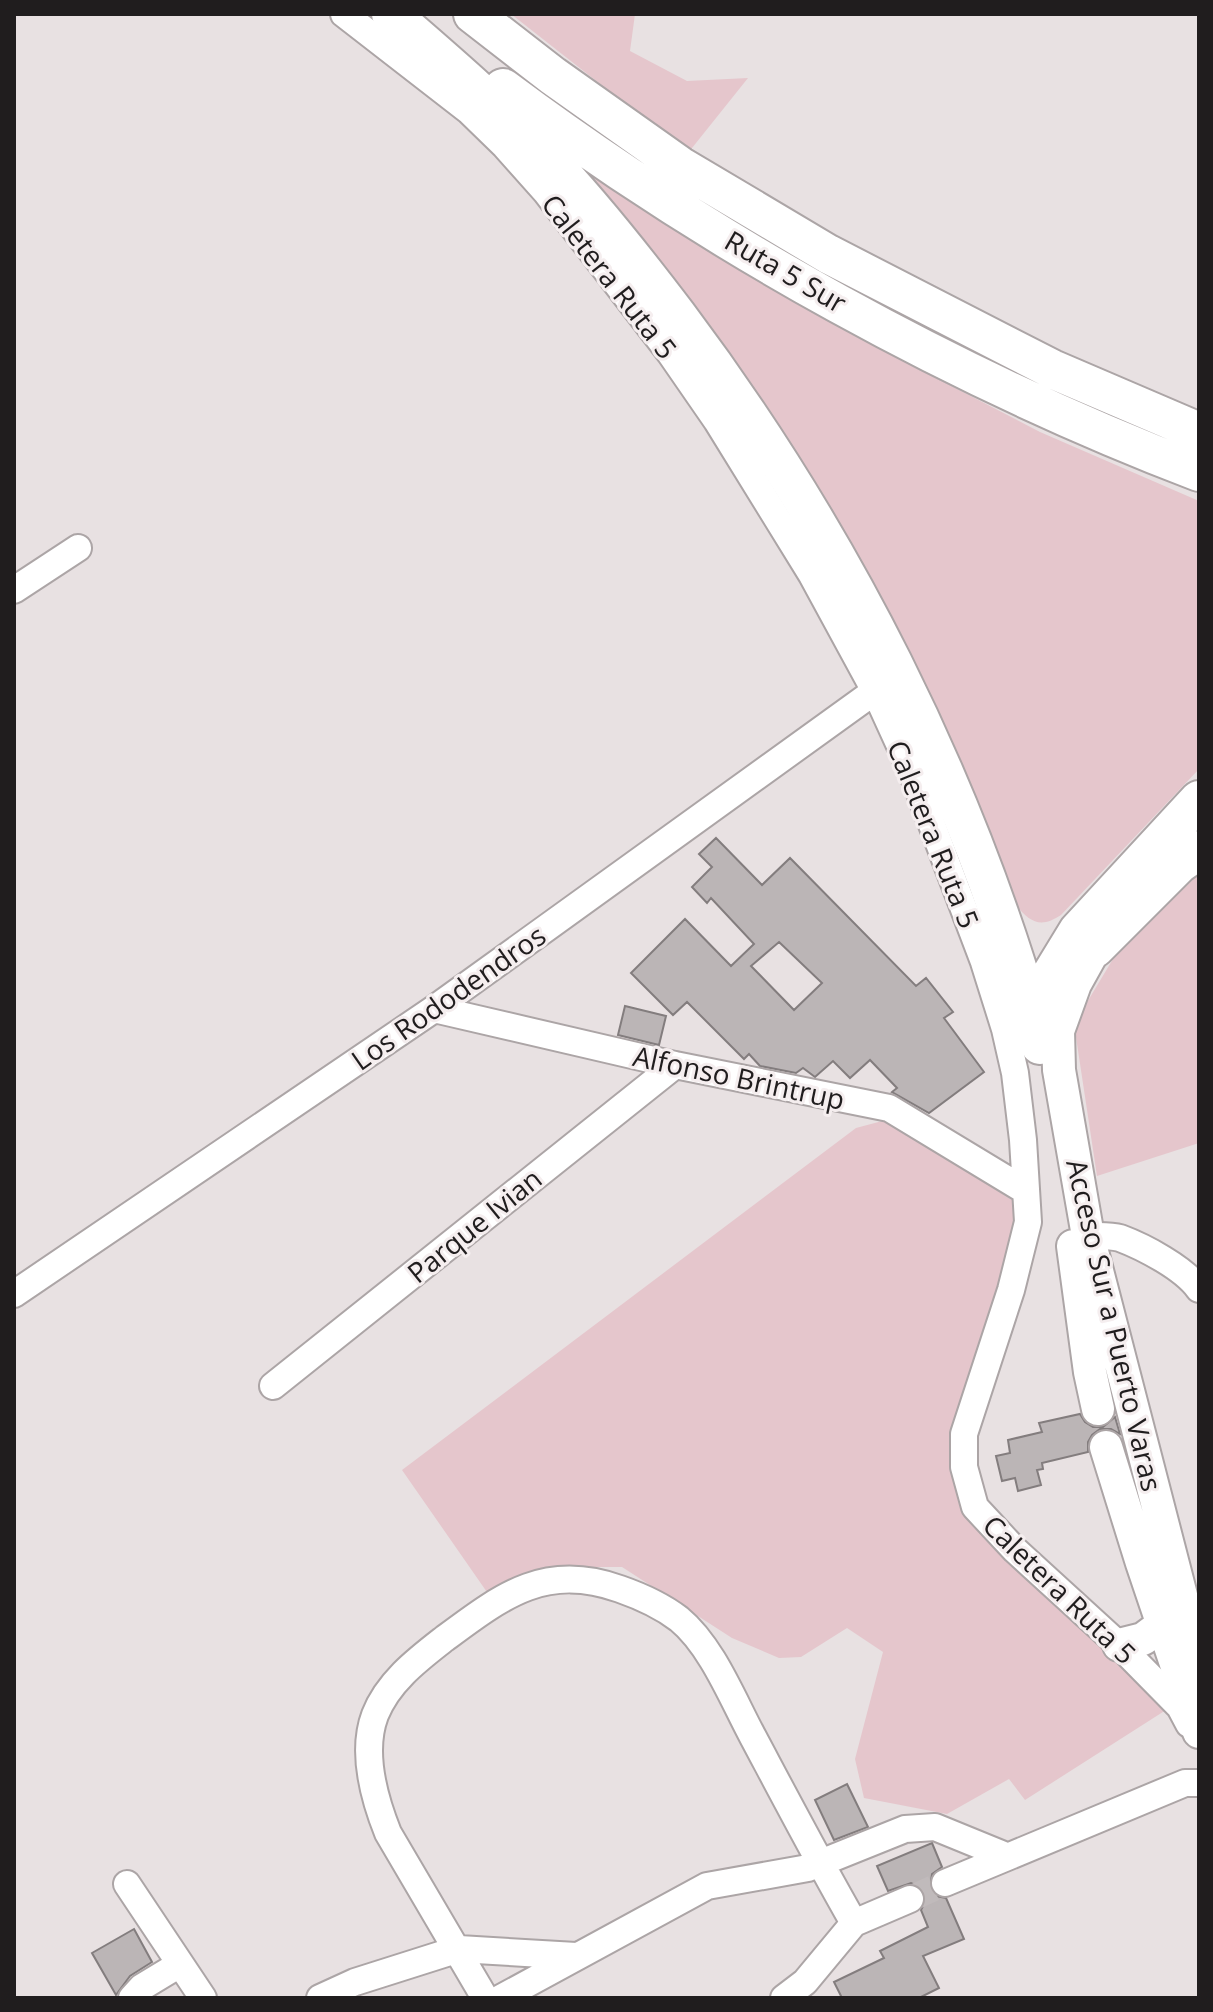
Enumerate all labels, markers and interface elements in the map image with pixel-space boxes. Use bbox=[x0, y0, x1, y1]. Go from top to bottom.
street label: Caletera Ruta 5 bbox=[534, 186, 686, 366]
street label: Ruta 5 Sur bbox=[718, 221, 854, 321]
street label: Caletera Ruta 5 bbox=[879, 735, 989, 933]
street label: Los Rododendros bbox=[343, 916, 553, 1078]
street label: Alfonso Brintrup bbox=[630, 1036, 848, 1118]
street label: Acceso Sur a Puerto Varas bbox=[1058, 1155, 1172, 1495]
street label: Parque Ivian bbox=[399, 1159, 549, 1291]
street label: Caletera Ruta 5 bbox=[975, 1506, 1145, 1672]

